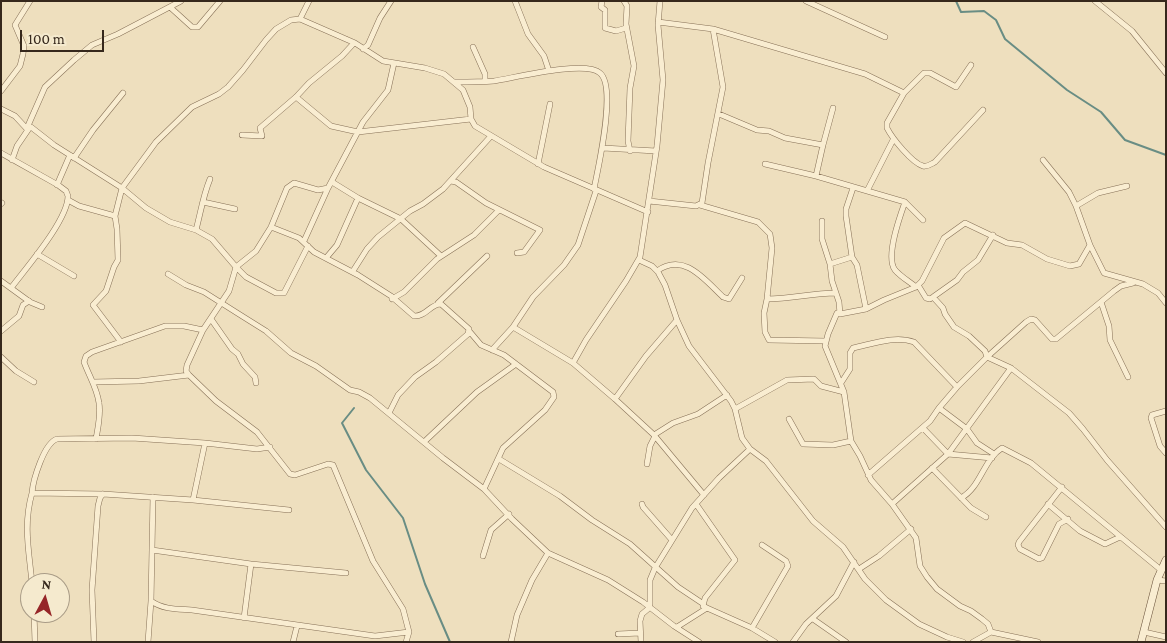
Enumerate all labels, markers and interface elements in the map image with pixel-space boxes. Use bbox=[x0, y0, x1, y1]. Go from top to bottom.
scale bar bbox=[22, 20, 106, 52]
text: 100 m bbox=[28, 31, 65, 47]
north arrow bbox=[20, 573, 70, 623]
text: N bbox=[41, 576, 52, 593]

